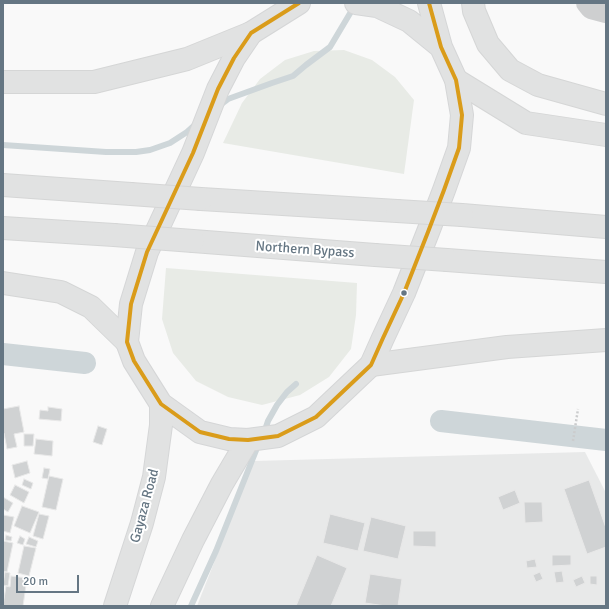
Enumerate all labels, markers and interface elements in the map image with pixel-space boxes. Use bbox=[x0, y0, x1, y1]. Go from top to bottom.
street label: Northern Bypass bbox=[255, 238, 355, 262]
unlabelled marker bbox=[399, 288, 409, 298]
street label: Gayaza Road bbox=[127, 467, 163, 545]
scale bar bbox=[18, 567, 81, 593]
text: 20 m bbox=[23, 574, 48, 589]

